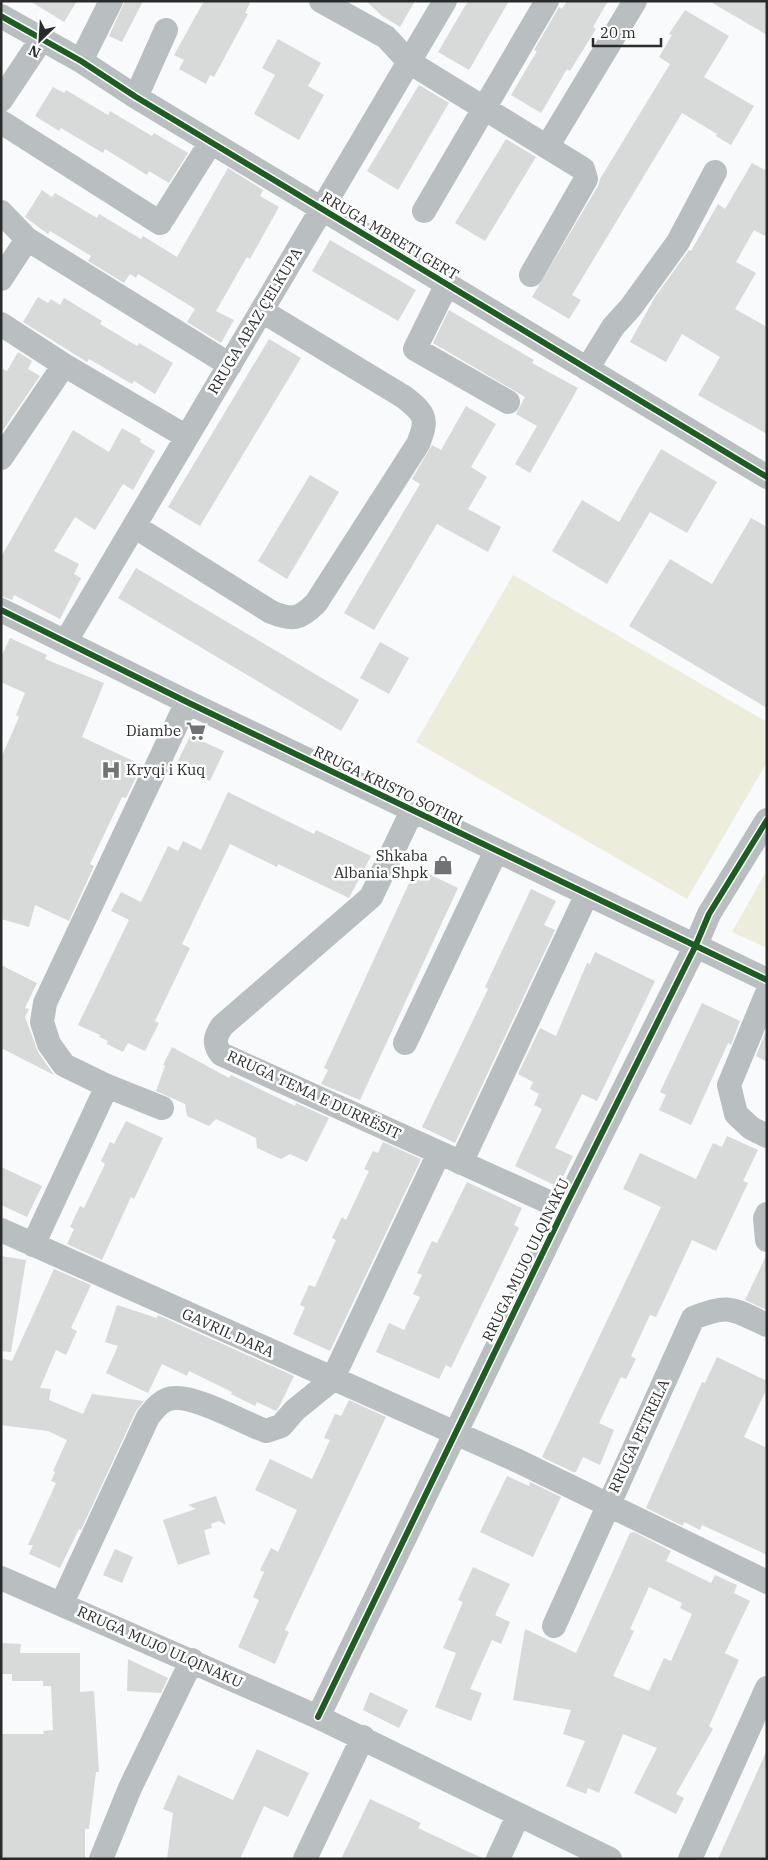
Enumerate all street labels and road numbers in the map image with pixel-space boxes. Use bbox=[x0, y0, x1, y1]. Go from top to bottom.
street label: RRUGA MBRETI GERT bbox=[318, 187, 462, 284]
street label: RRUGA ABAZ ÇELKUPA bbox=[203, 243, 306, 398]
street label: RRUGA KRISTO SOTIRI bbox=[311, 741, 466, 830]
street label: RRUGA TEMA E DURRËSIT bbox=[224, 1046, 405, 1143]
street label: RRUGA MUJO ULQINAKU bbox=[478, 1175, 573, 1345]
street label: GAVRIL DARA bbox=[179, 1304, 278, 1362]
street label: RRUGA PETRELA bbox=[604, 1375, 673, 1496]
street label: RRUGA MUJO ULQINAKU bbox=[74, 1601, 246, 1692]

